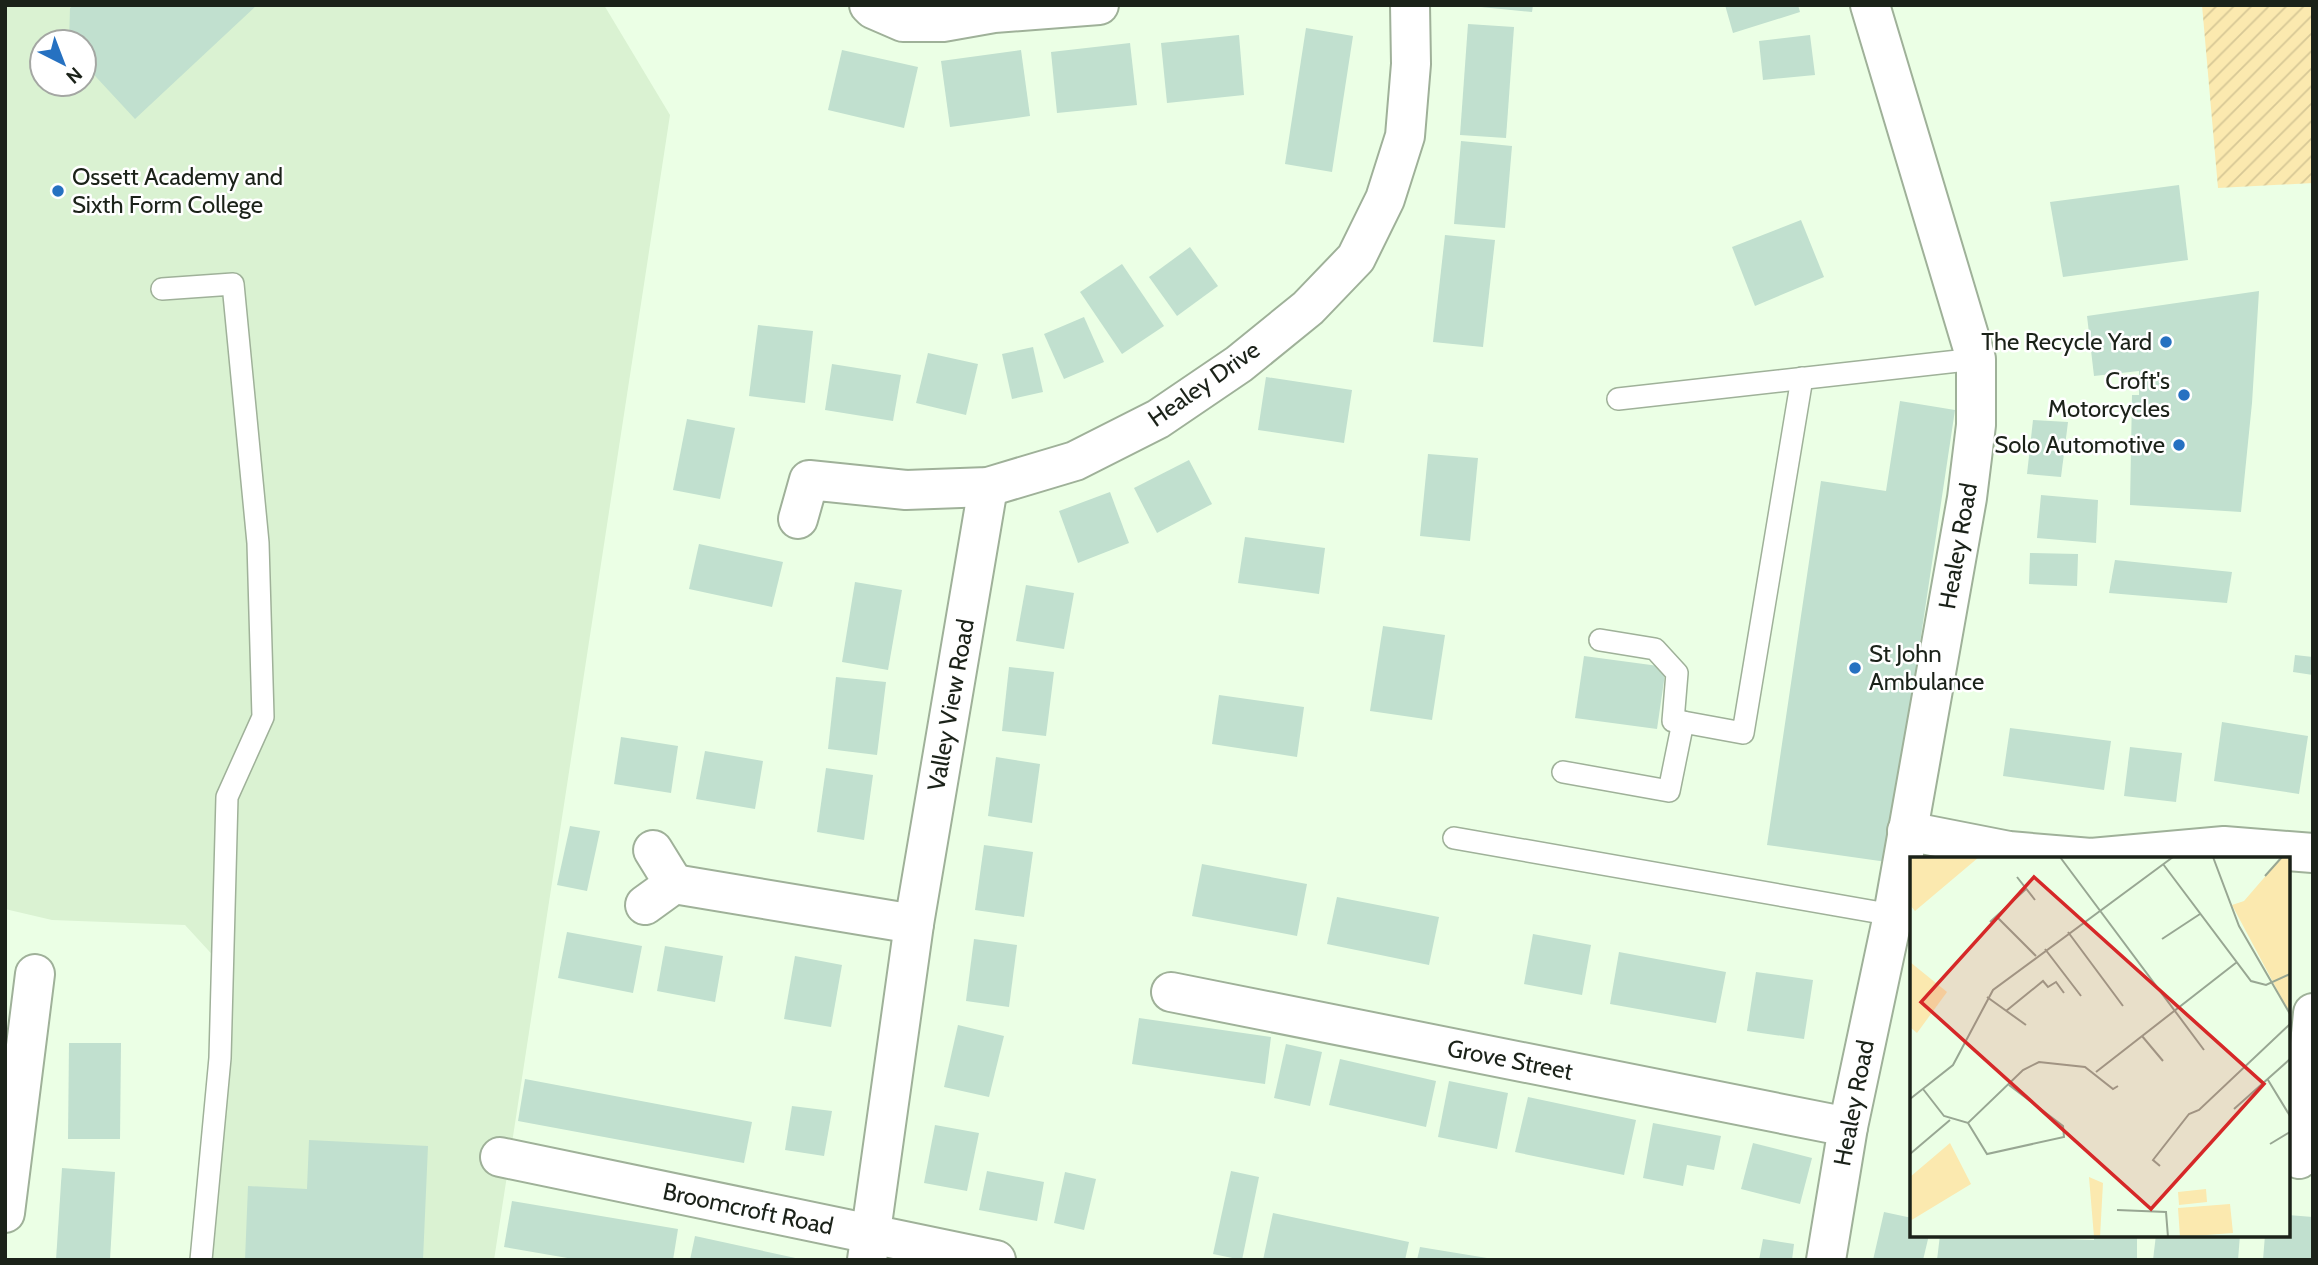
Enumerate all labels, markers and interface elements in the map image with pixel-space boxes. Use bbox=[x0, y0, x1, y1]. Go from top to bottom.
north arrow bbox=[28, 28, 98, 98]
text: N bbox=[61, 62, 87, 88]
place label: Ossett Academy and Sixth Form College bbox=[72, 162, 283, 219]
marker: Ossett Academy and Sixth Form College bbox=[50, 183, 66, 199]
place label: The Recycle Yard bbox=[1981, 327, 2152, 356]
marker: The Recycle Yard bbox=[2158, 334, 2174, 350]
street label: Healey Drive bbox=[1142, 335, 1265, 433]
place label: Croft's Motorcycles bbox=[2048, 366, 2170, 423]
marker: Croft's Motorcycles bbox=[2176, 387, 2192, 403]
place label: Solo Automotive bbox=[1994, 430, 2165, 459]
marker: Solo Automotive bbox=[2171, 437, 2187, 453]
street label: Healey Road bbox=[1932, 481, 1983, 611]
street label: Valley View Road bbox=[921, 617, 980, 793]
place label: St John Ambulance bbox=[1869, 639, 1984, 696]
marker: St John Ambulance bbox=[1847, 660, 1863, 676]
inset map bbox=[1910, 857, 2290, 1237]
street label: Grove Street bbox=[1445, 1033, 1575, 1086]
street label: Healey Road bbox=[1827, 1037, 1880, 1168]
street label: Broomcroft Road bbox=[660, 1176, 836, 1241]

